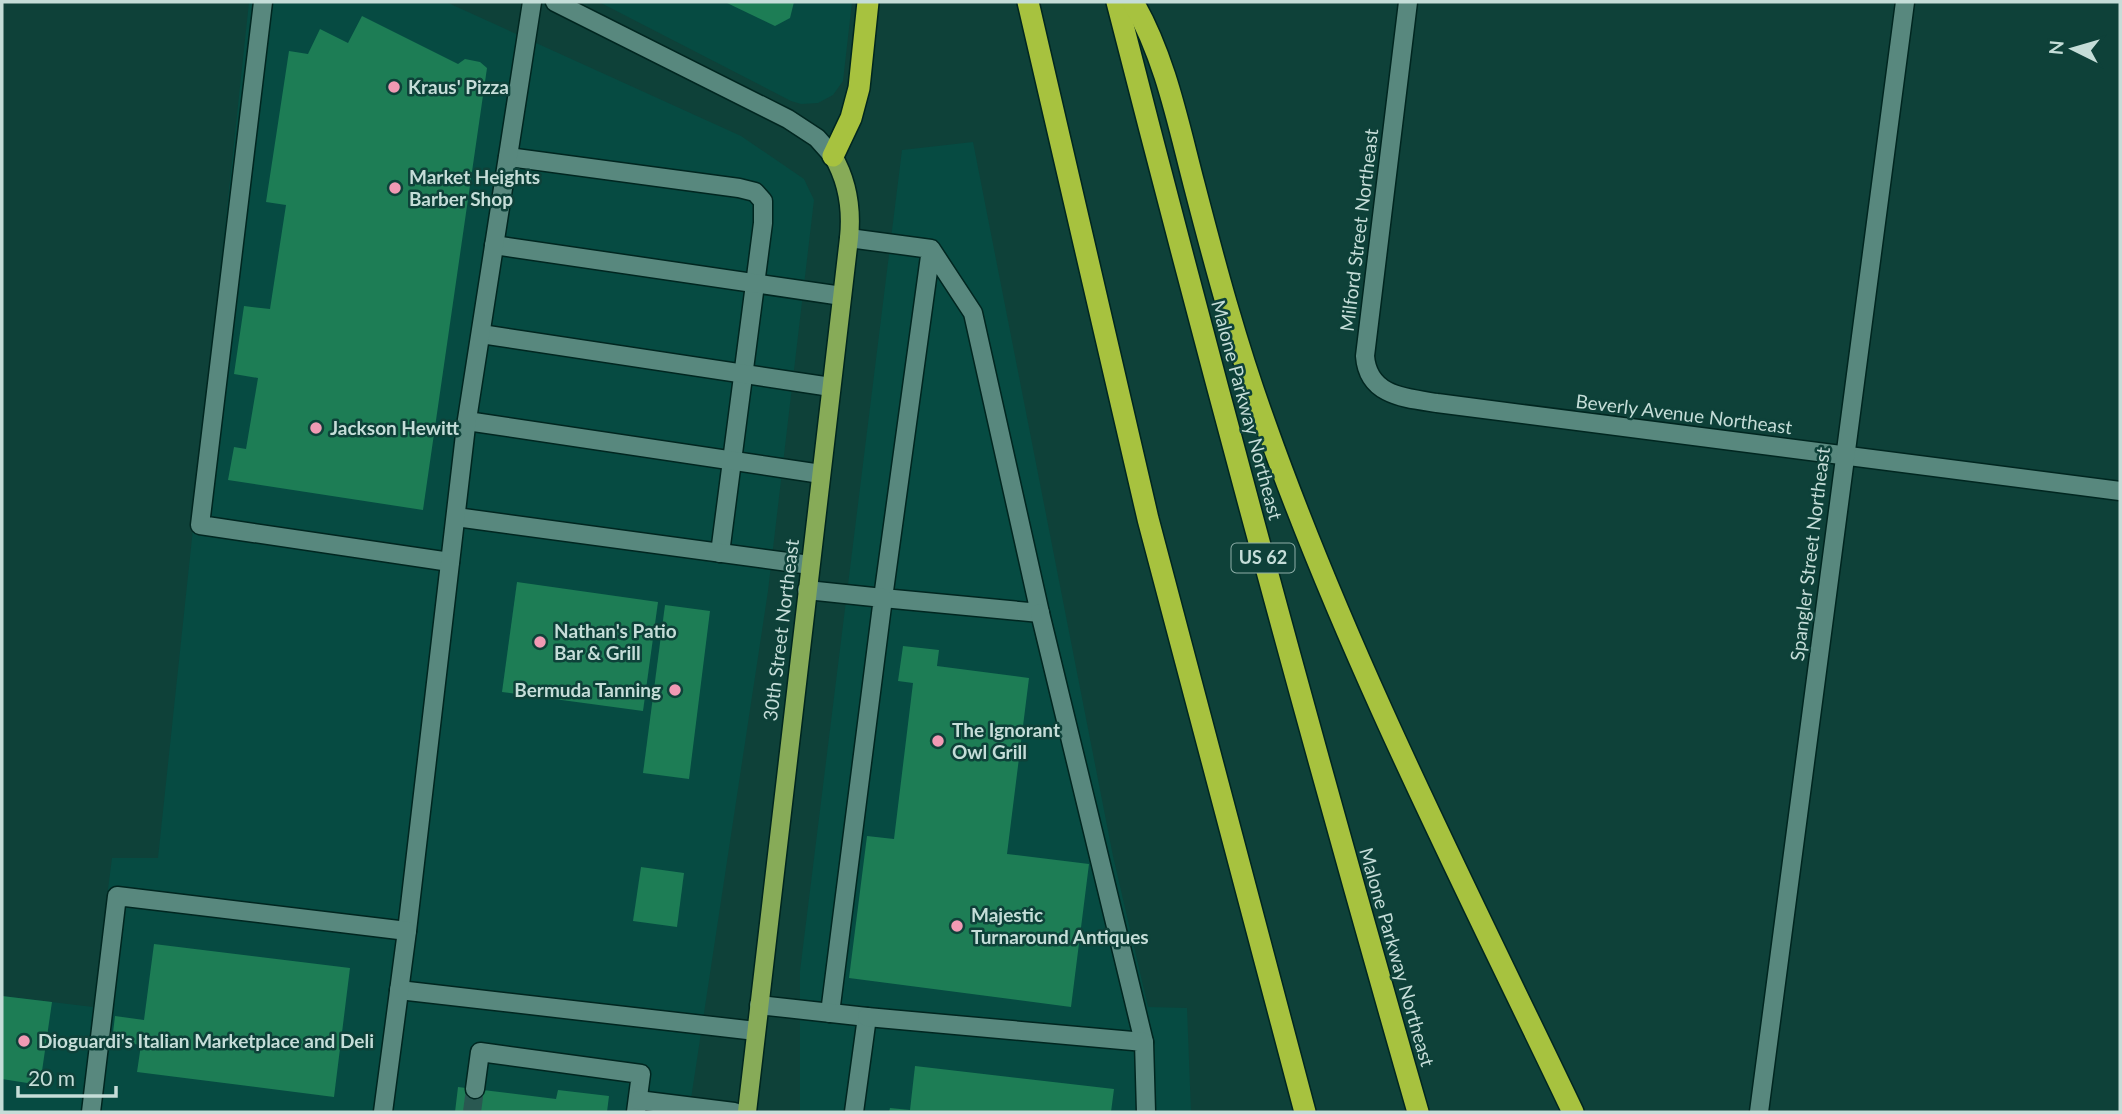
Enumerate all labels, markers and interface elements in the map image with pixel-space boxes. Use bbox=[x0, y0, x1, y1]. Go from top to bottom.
north arrow bbox=[2038, 14, 2108, 84]
text: N bbox=[2043, 39, 2068, 56]
place label: Kraus' Pizza bbox=[408, 75, 509, 98]
marker: Kraus' Pizza bbox=[386, 79, 402, 95]
street label: Milford Street Northeast bbox=[1335, 127, 1382, 333]
place label: Market Heights Barber Shop bbox=[409, 165, 540, 210]
marker: Market Heights Barber Shop bbox=[387, 180, 403, 196]
street label: Malone Parkway Northeast bbox=[1207, 297, 1288, 523]
street label: Beverly Avenue Northeast bbox=[1574, 389, 1794, 438]
place label: Jackson Hewitt bbox=[330, 416, 460, 439]
marker: Jackson Hewitt bbox=[308, 420, 324, 436]
street label: Spangler Street Northeast bbox=[1785, 446, 1834, 662]
street label: 30th Street Northeast bbox=[758, 538, 803, 722]
road number: US 62 bbox=[1232, 544, 1294, 572]
place label: Nathan's Patio Bar & Grill bbox=[554, 619, 677, 664]
marker: Nathan's Patio Bar & Grill bbox=[532, 634, 548, 650]
place label: Bermuda Tanning bbox=[514, 678, 661, 701]
marker: Bermuda Tanning bbox=[667, 682, 683, 698]
place label: The Ignorant Owl Grill bbox=[952, 718, 1060, 763]
marker: The Ignorant Owl Grill bbox=[930, 733, 946, 749]
street label: Malone Parkway Northeast bbox=[1355, 845, 1440, 1069]
place label: Majestic Turnaround Antiques bbox=[971, 903, 1149, 948]
marker: Majestic Turnaround Antiques bbox=[949, 918, 965, 934]
place label: Dioguardi's Italian Marketplace and Deli bbox=[38, 1029, 374, 1052]
marker: Dioguardi's Italian Marketplace and Deli bbox=[16, 1033, 32, 1049]
scale bar bbox=[18, 1054, 116, 1098]
text: 20 m bbox=[28, 1065, 75, 1090]

